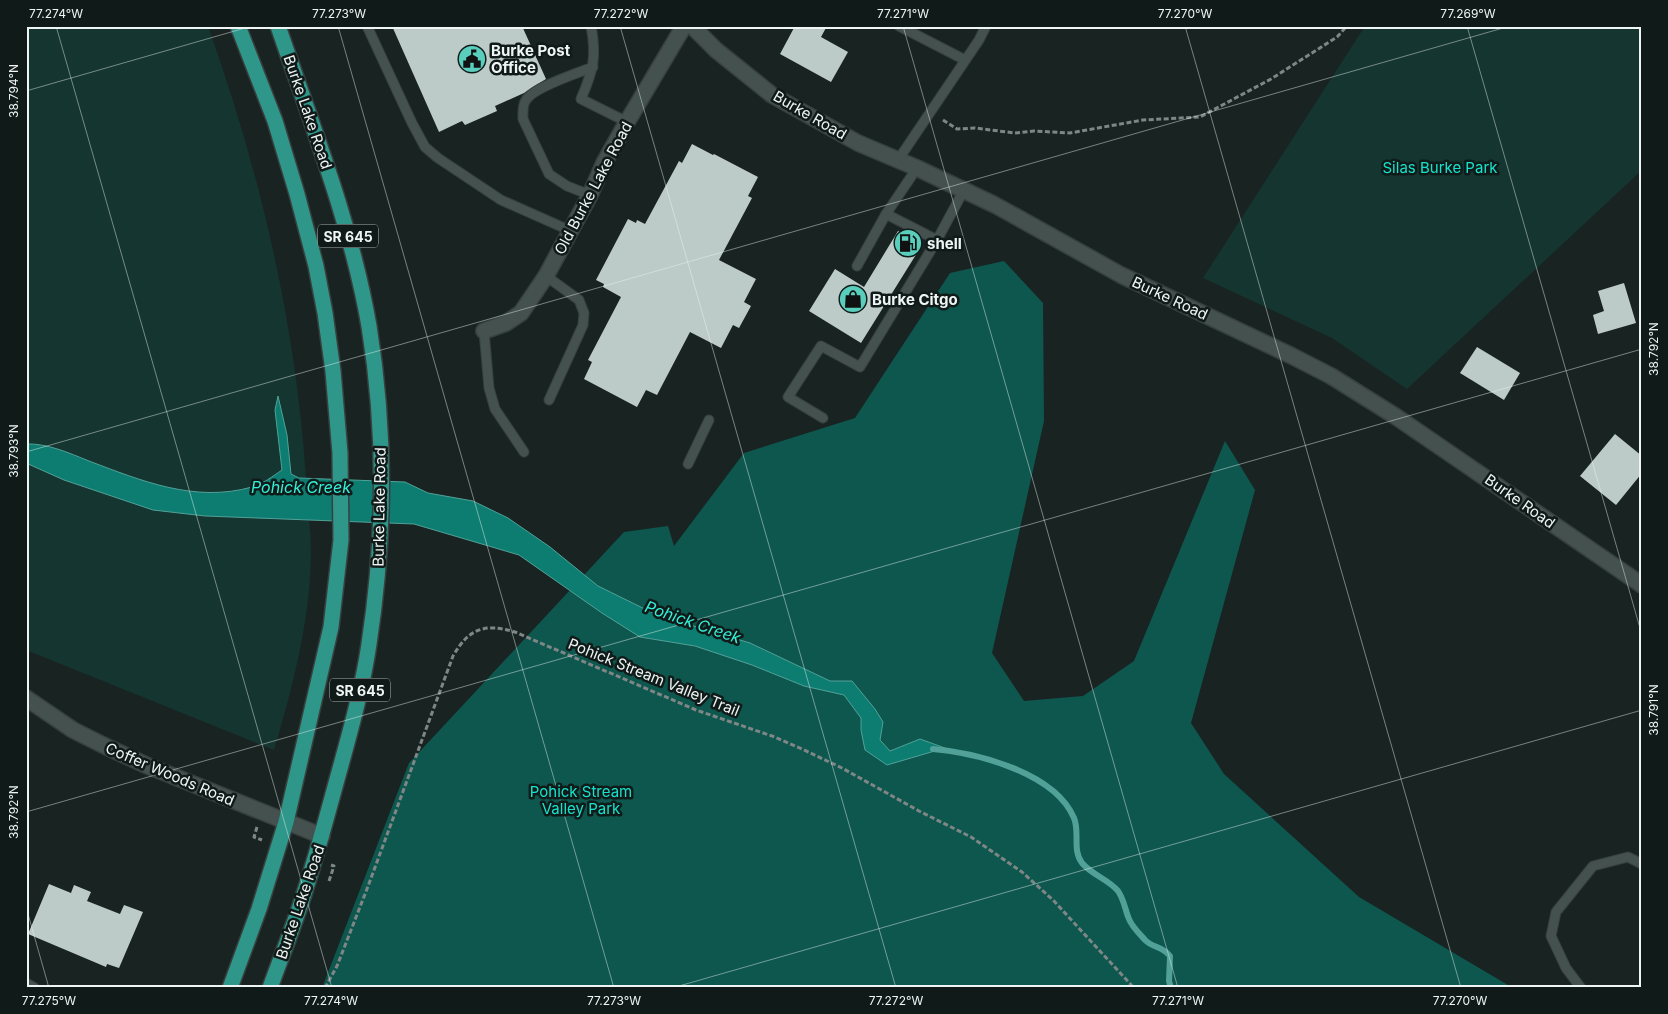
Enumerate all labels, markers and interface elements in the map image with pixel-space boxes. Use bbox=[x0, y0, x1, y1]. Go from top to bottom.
text: 77.274°W bbox=[29, 6, 83, 21]
text: 77.273°W bbox=[312, 6, 366, 21]
text: 77.272°W bbox=[594, 6, 648, 21]
text: 77.271°W bbox=[877, 6, 929, 21]
text: 77.270°W bbox=[1158, 6, 1212, 21]
text: 77.269°W bbox=[1440, 6, 1496, 21]
place label: Burke Post Office bbox=[491, 41, 571, 77]
public building icon: Burke Post Office bbox=[457, 44, 487, 74]
street label: Burke Lake Road bbox=[280, 52, 336, 172]
text: 38.794°N bbox=[6, 64, 21, 118]
street label: Burke Road bbox=[770, 86, 850, 144]
street label: Old Burke Lake Road bbox=[550, 118, 636, 258]
park label: Silas Burke Park bbox=[1383, 158, 1498, 177]
road number: SR 645 bbox=[318, 225, 378, 248]
fuel station icon: shell bbox=[893, 228, 923, 258]
place label: shell bbox=[927, 234, 962, 253]
street label: Burke Road bbox=[1129, 272, 1211, 324]
shop icon: Burke Citgo bbox=[838, 284, 868, 314]
place label: Burke Citgo bbox=[872, 290, 958, 309]
text: 38.792°N bbox=[1646, 322, 1661, 376]
text: 38.793°N bbox=[6, 424, 21, 478]
street label: Burke Lake Road bbox=[368, 447, 390, 567]
street label: Burke Road bbox=[1481, 470, 1559, 532]
water label: Pohick Creek bbox=[251, 477, 351, 497]
water label: Pohick Creek bbox=[642, 596, 744, 648]
street label: Pohick Stream Valley Trail bbox=[566, 634, 742, 720]
road number: SR 645 bbox=[330, 678, 390, 702]
text: 38.791°N bbox=[1646, 684, 1661, 736]
street label: Coffer Woods Road bbox=[103, 738, 237, 810]
park label: Pohick Stream Valley Park bbox=[530, 782, 632, 818]
text: 38.792°N bbox=[6, 785, 21, 839]
street label: Burke Lake Road bbox=[272, 842, 328, 962]
text: 77.275°W bbox=[22, 993, 76, 1008]
text: 77.274°W bbox=[304, 993, 358, 1008]
text: 77.273°W bbox=[587, 993, 641, 1008]
text: 77.272°W bbox=[869, 993, 923, 1008]
text: 77.271°W bbox=[1152, 993, 1204, 1008]
text: 77.270°W bbox=[1433, 993, 1487, 1008]

